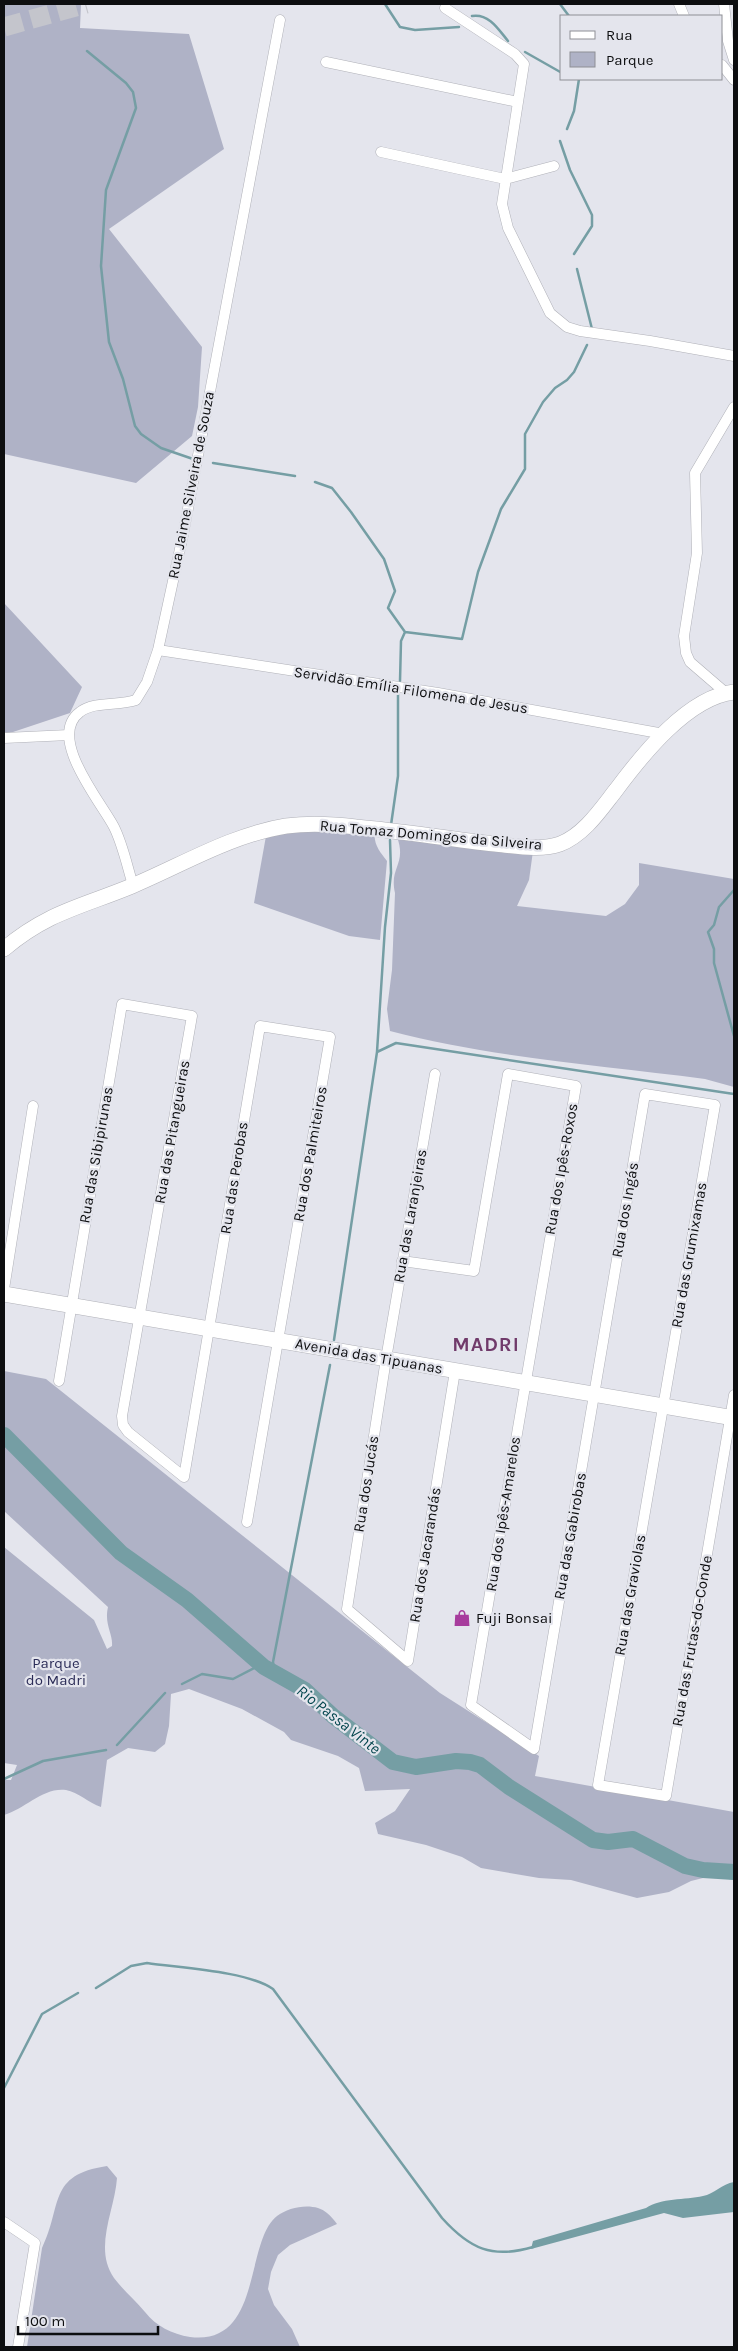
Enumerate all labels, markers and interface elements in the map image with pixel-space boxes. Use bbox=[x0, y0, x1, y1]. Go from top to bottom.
legend bbox=[560, 15, 723, 80]
text: Rua bbox=[606, 26, 633, 44]
text: Parque bbox=[606, 51, 654, 69]
street label: Rua Jaime Silveira de Souza bbox=[164, 390, 218, 580]
street label: Servidão Emília Filomena de Jesus bbox=[293, 663, 529, 717]
street label: Rua Tomaz Domingos da Silveira bbox=[319, 816, 543, 854]
street label: Rua das Pitangueiras bbox=[150, 1059, 194, 1205]
street label: Rua das Sibipirunas bbox=[75, 1085, 117, 1225]
street label: Rua dos Palmiteiros bbox=[289, 1085, 331, 1223]
street label: Rua dos Ipês-Roxos bbox=[541, 1102, 581, 1236]
street label: Rua das Perobas bbox=[216, 1121, 252, 1235]
street label: Rua das Laranjeiras bbox=[389, 1148, 431, 1284]
street label: Rua dos Ingás bbox=[608, 1161, 642, 1259]
street label: Rua das Grumixamas bbox=[667, 1181, 711, 1329]
district label: MADRI bbox=[452, 1333, 520, 1356]
street label: Avenida das Tipuanas bbox=[294, 1334, 444, 1378]
street label: Rua dos Jucás bbox=[349, 1434, 383, 1534]
street label: Rua dos Ipês-Amarelos bbox=[482, 1435, 524, 1593]
street label: Rua das Gabirobas bbox=[550, 1471, 590, 1601]
street label: Rua dos Jacarandás bbox=[405, 1486, 445, 1624]
street label: Rua das Graviolas bbox=[610, 1533, 650, 1657]
street label: Rua das Frutas-do-Conde bbox=[668, 1554, 716, 1728]
shop icon: Fuji Bonsai bbox=[452, 1608, 472, 1628]
place label: Fuji Bonsai bbox=[476, 1609, 553, 1627]
park label: Parque do Madri bbox=[26, 1654, 86, 1689]
water label: Rio Passa Vinte bbox=[293, 1681, 385, 1758]
scale bar bbox=[18, 2304, 158, 2336]
text: 100 m bbox=[25, 2312, 65, 2330]

